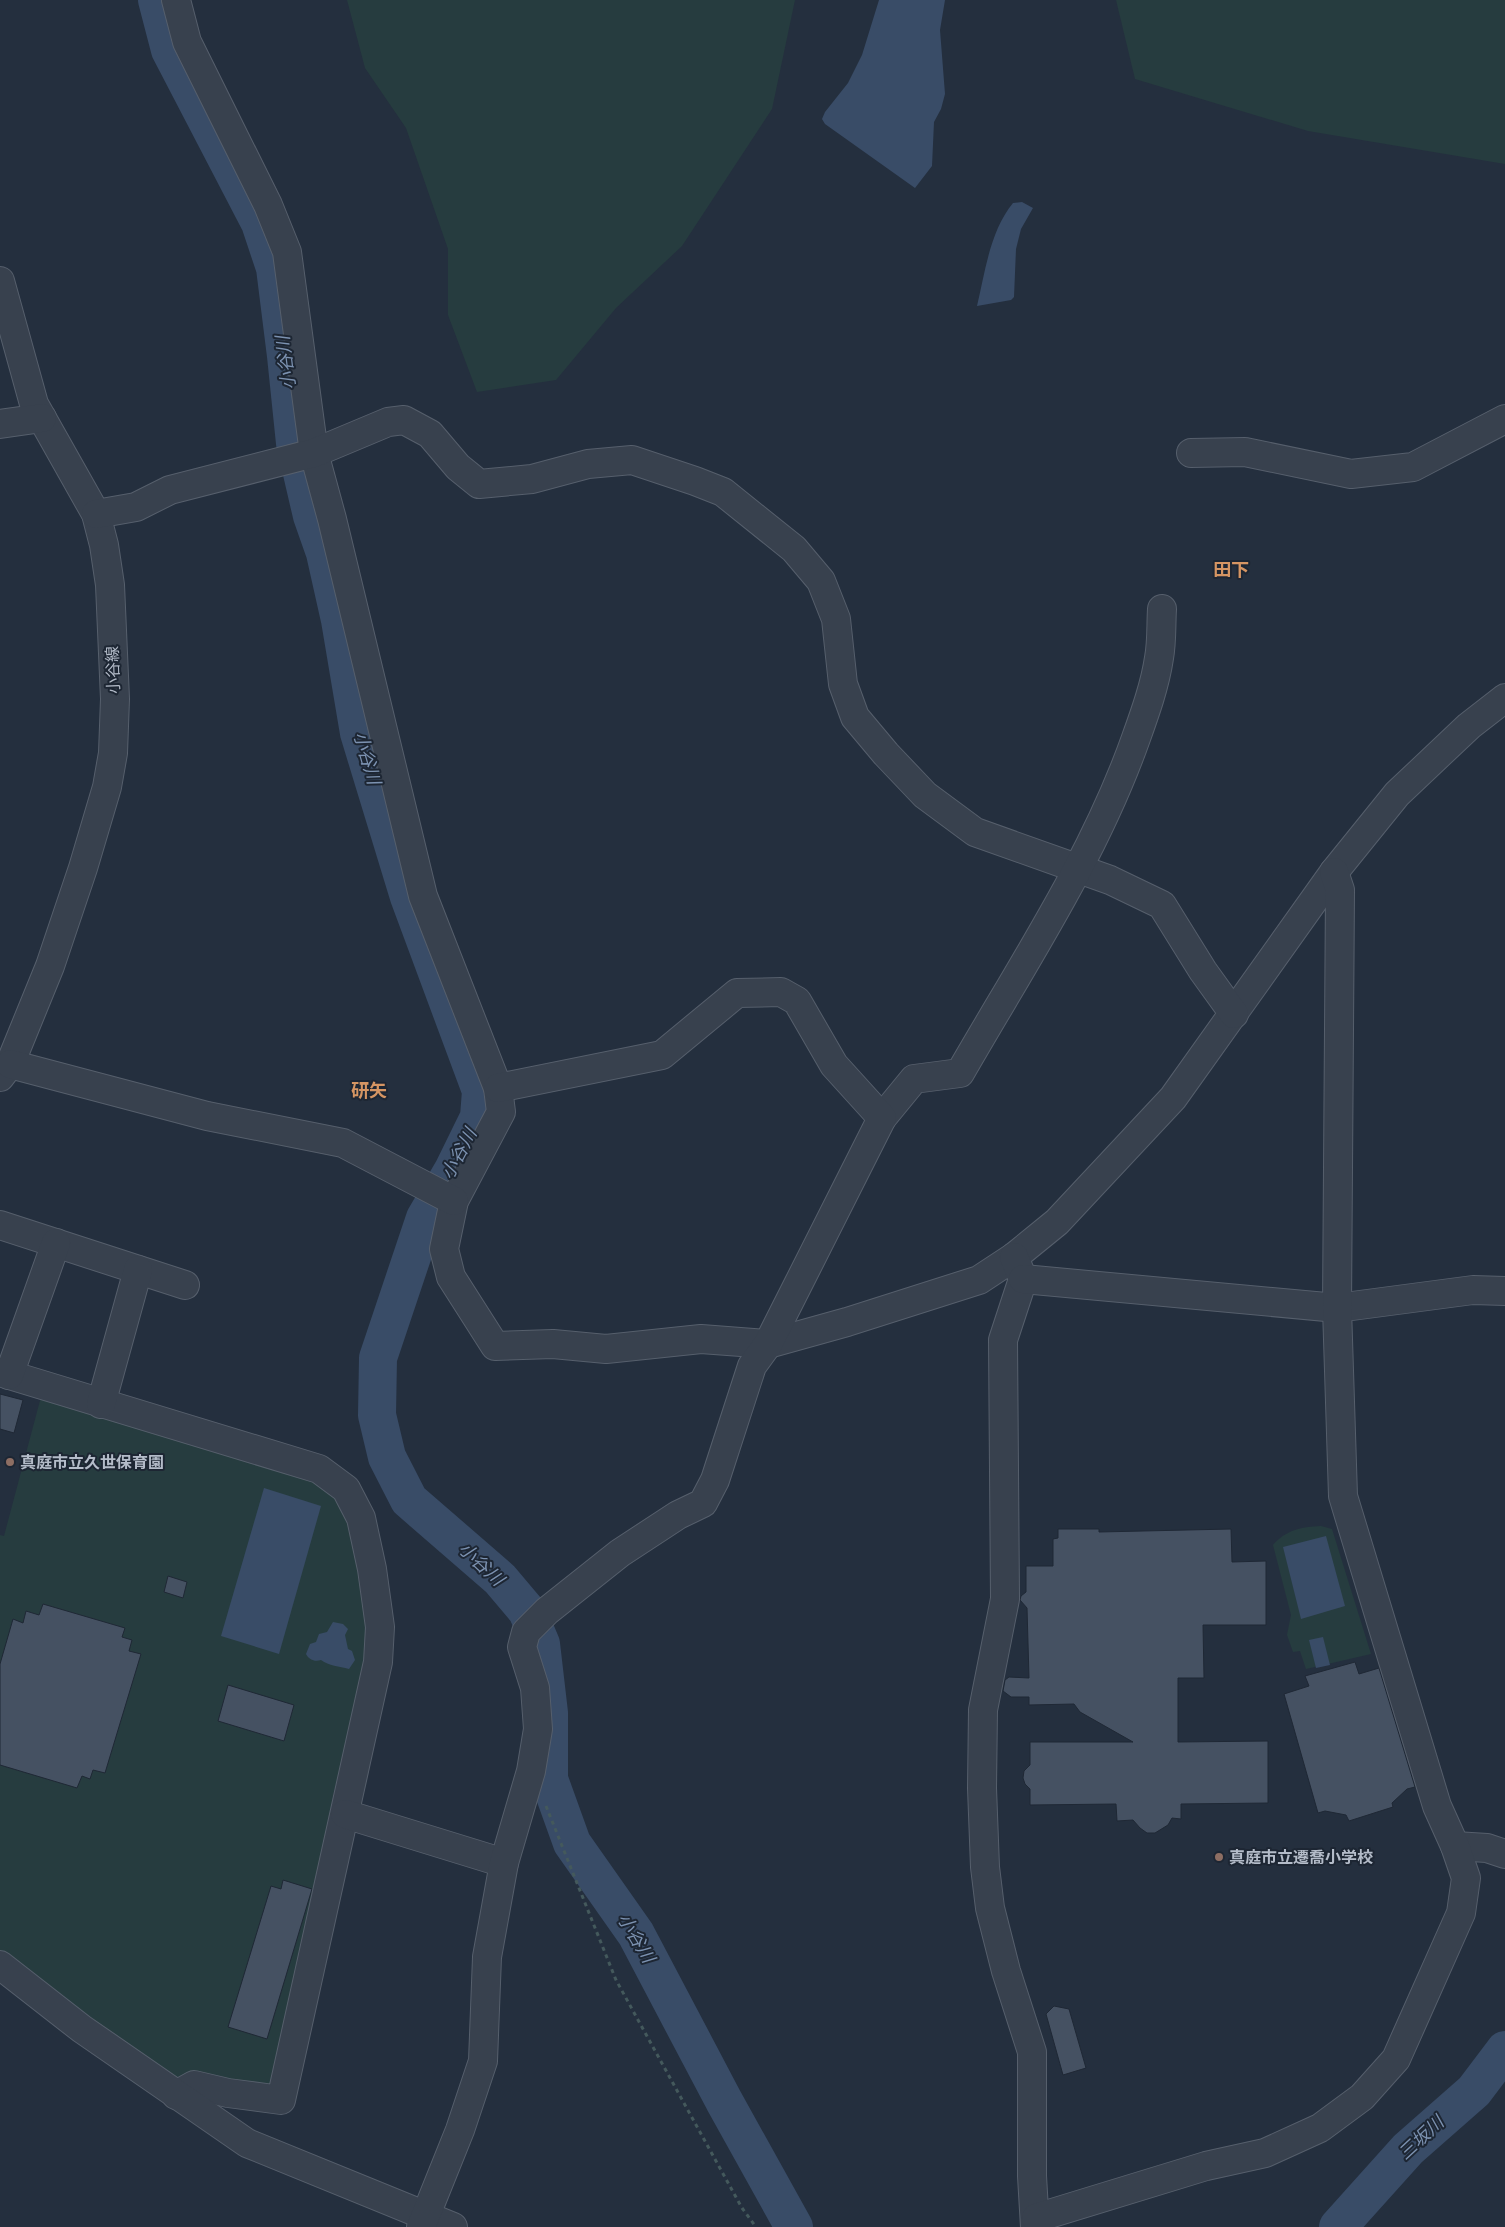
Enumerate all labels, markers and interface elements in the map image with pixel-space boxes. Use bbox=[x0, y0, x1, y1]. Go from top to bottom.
water label: 小谷川 bbox=[272, 333, 300, 391]
district label: 田下 bbox=[1213, 559, 1249, 581]
street label: 小谷線 bbox=[103, 646, 123, 694]
water label: 小谷川 bbox=[349, 729, 386, 789]
district label: 研矢 bbox=[351, 1080, 387, 1102]
water label: 小谷川 bbox=[437, 1123, 482, 1183]
place label: 真庭市立久世保育園 bbox=[20, 1453, 164, 1472]
marker: 真庭市立久世保育園 bbox=[4, 1456, 16, 1468]
water label: 小谷川 bbox=[454, 1538, 510, 1592]
place label: 真庭市立遷喬小学校 bbox=[1229, 1848, 1373, 1867]
marker: 真庭市立遷喬小学校 bbox=[1213, 1851, 1225, 1863]
water label: 小谷川 bbox=[613, 1909, 660, 1969]
water label: 三坂川 bbox=[1394, 2110, 1450, 2164]

